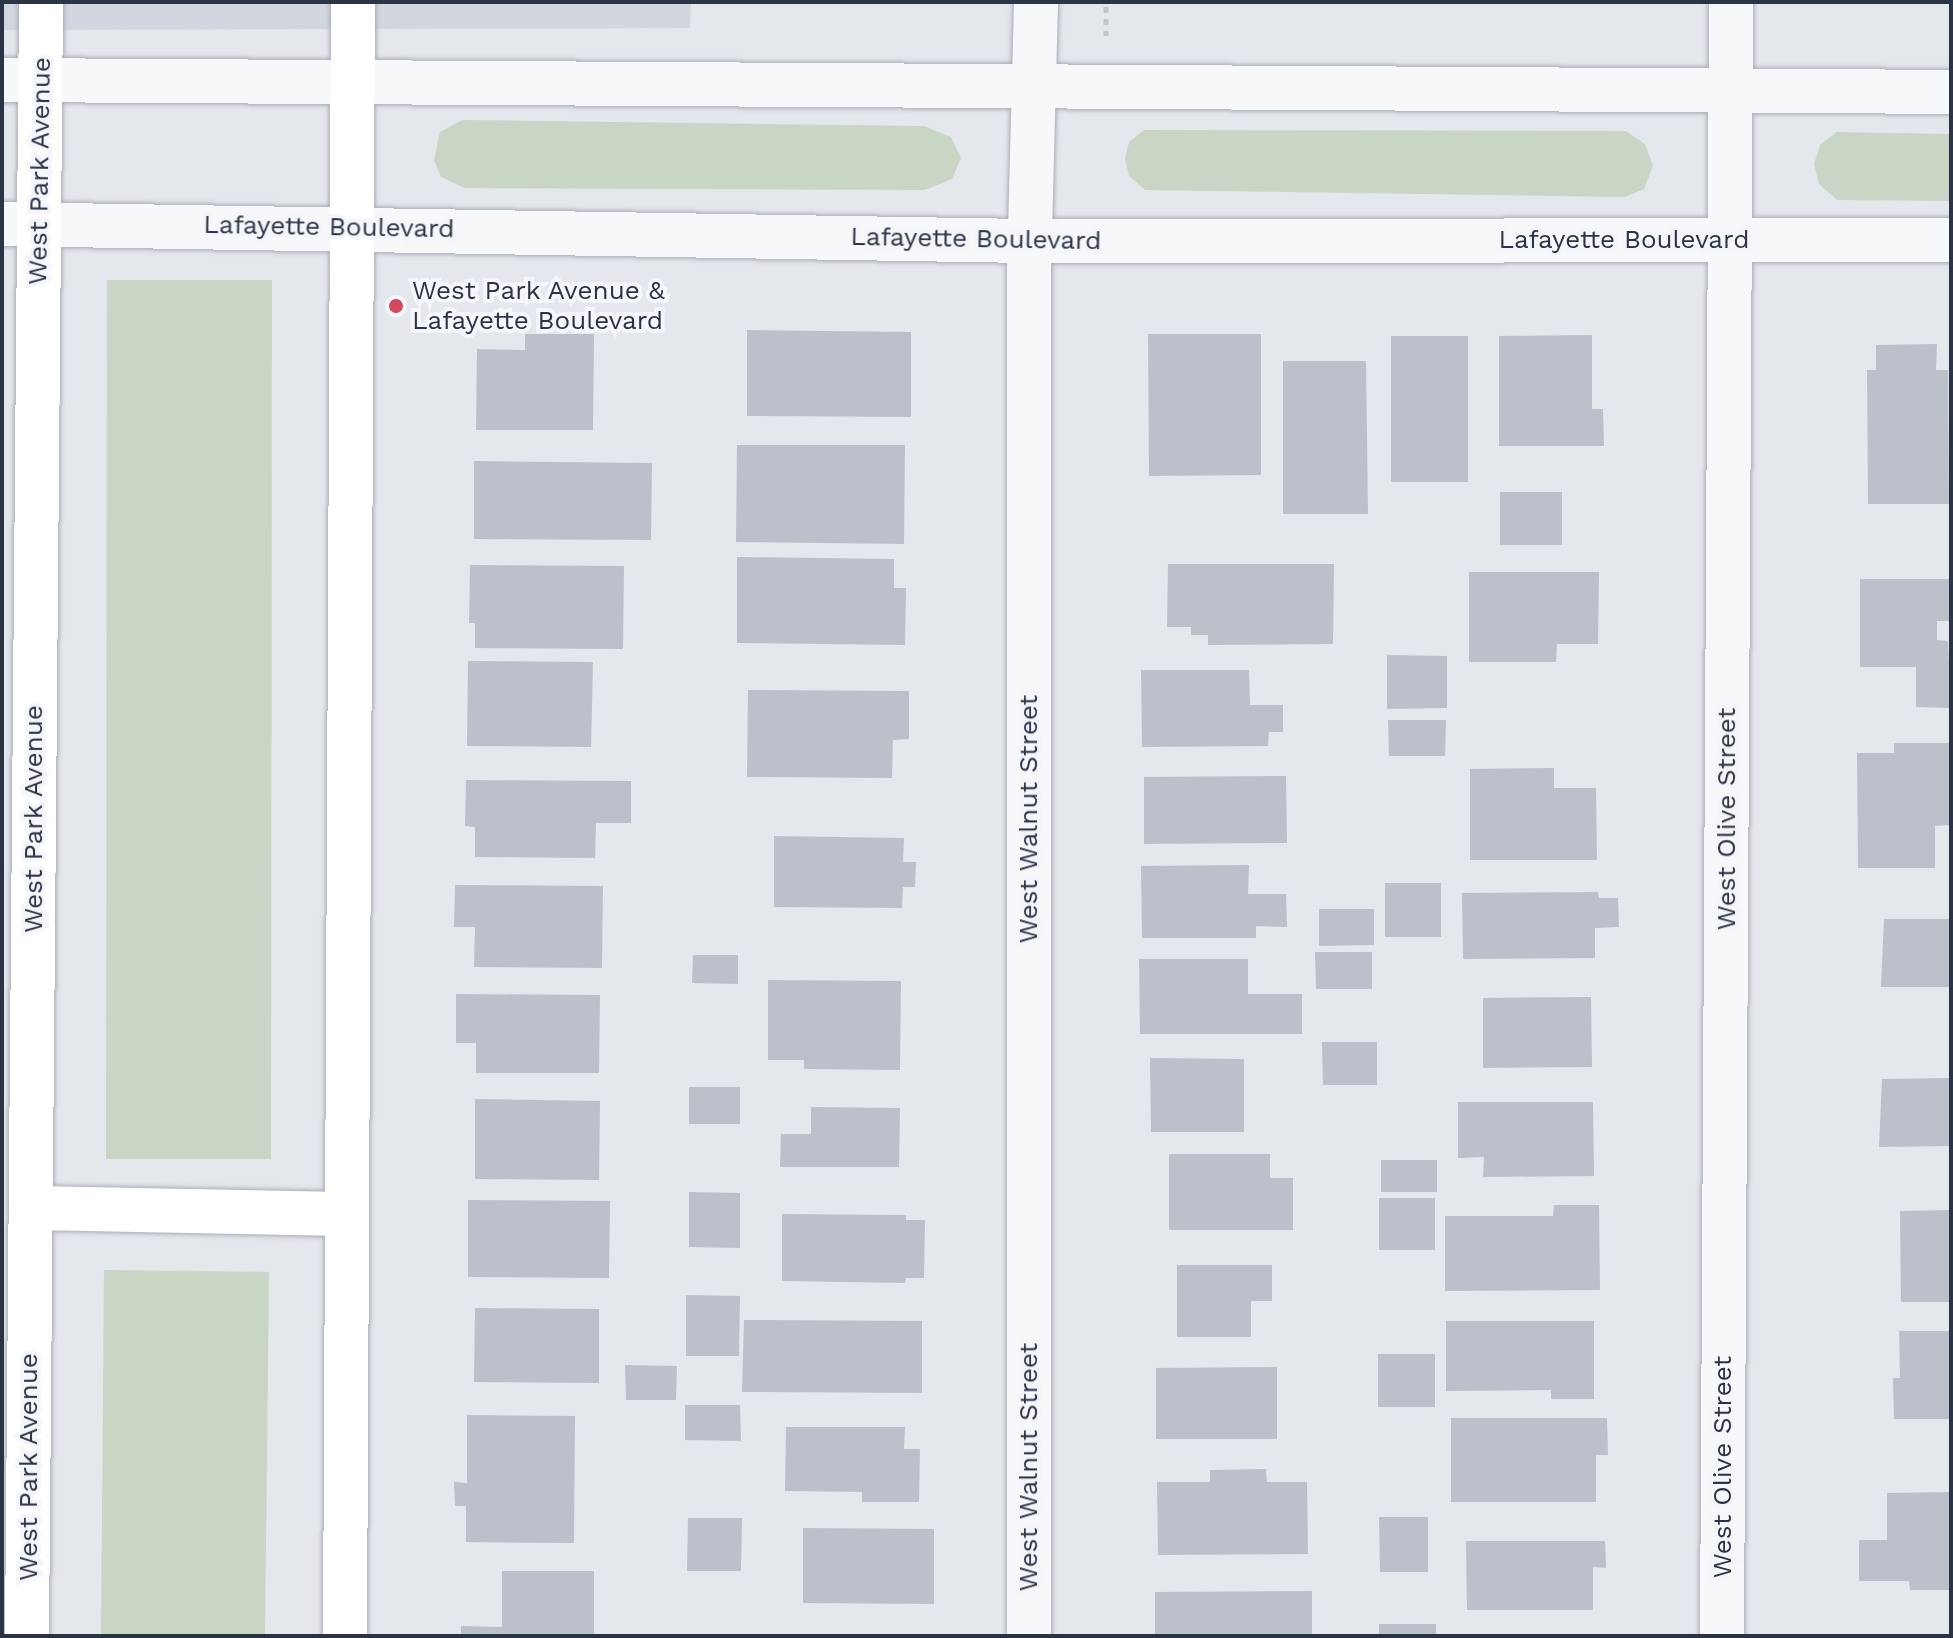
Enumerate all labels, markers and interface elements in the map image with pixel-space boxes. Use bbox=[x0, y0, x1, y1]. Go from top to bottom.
street label: West Park Avenue bbox=[22, 56, 58, 286]
street label: Lafayette Boulevard bbox=[203, 209, 455, 245]
street label: Lafayette Boulevard bbox=[850, 221, 1102, 257]
street label: Lafayette Boulevard bbox=[1498, 224, 1750, 256]
place label: West Park Avenue & Lafayette Boulevard bbox=[412, 275, 666, 336]
marker: West Park Avenue & Lafayette Boulevard bbox=[387, 297, 405, 315]
street label: West Walnut Street bbox=[1013, 694, 1045, 944]
street label: West Park Avenue bbox=[18, 704, 50, 934]
street label: West Olive Street bbox=[1711, 708, 1743, 930]
street label: West Walnut Street bbox=[1013, 1342, 1045, 1592]
street label: West Park Avenue bbox=[13, 1352, 45, 1582]
street label: West Olive Street bbox=[1707, 1356, 1739, 1578]

